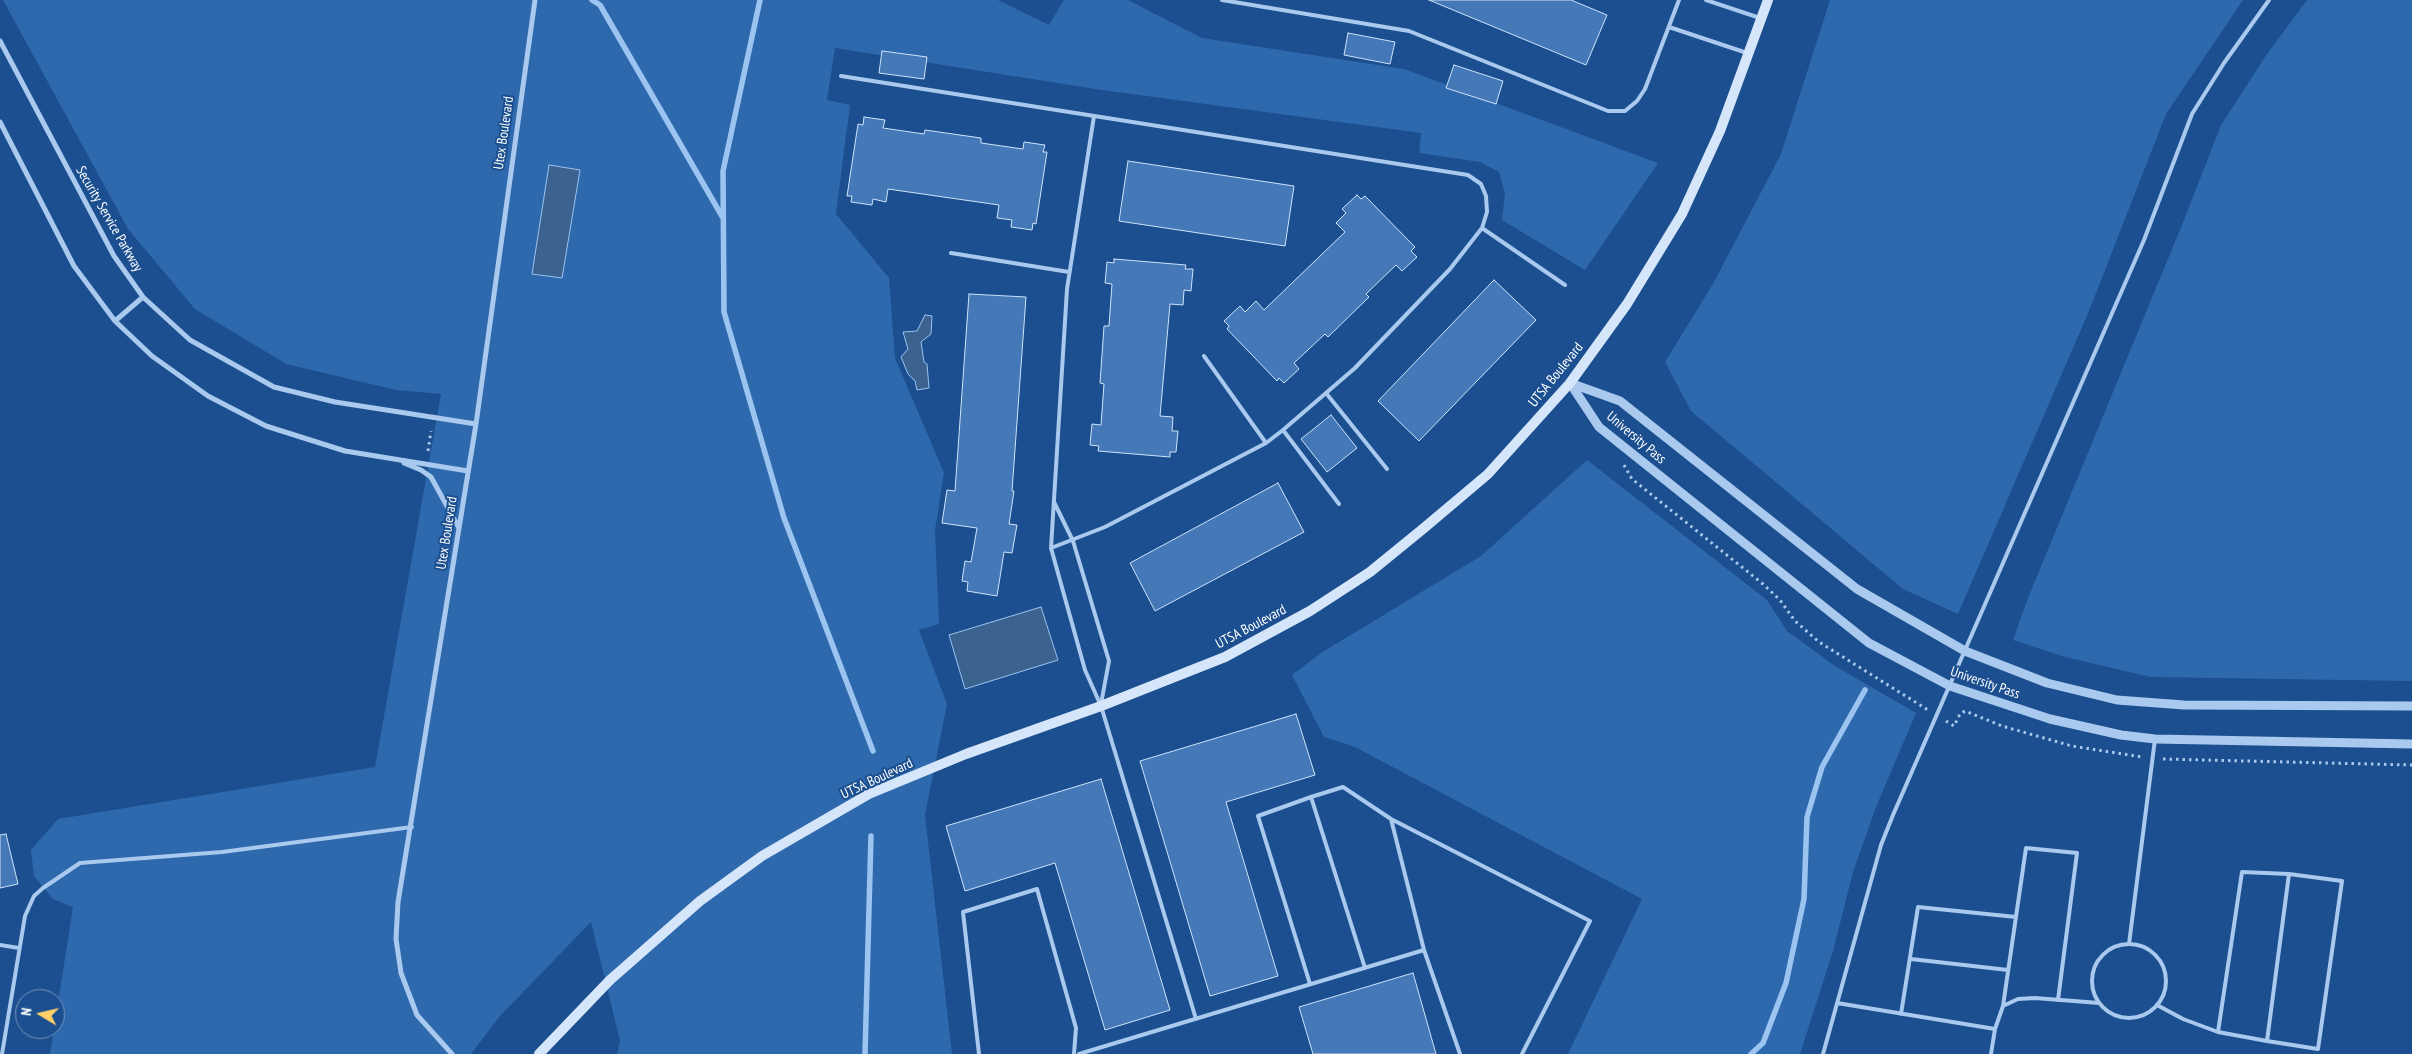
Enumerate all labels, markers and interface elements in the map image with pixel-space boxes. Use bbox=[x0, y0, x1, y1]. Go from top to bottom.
street label: Utex Boulevard bbox=[491, 95, 517, 171]
street label: Security Service Parkway bbox=[72, 163, 146, 275]
street label: UTSA Boulevard bbox=[1525, 340, 1587, 410]
street label: University Pass bbox=[1603, 408, 1669, 468]
street label: Utex Boulevard bbox=[433, 495, 461, 571]
street label: UTSA Boulevard bbox=[1213, 601, 1289, 653]
street label: University Pass bbox=[1948, 663, 2022, 703]
street label: UTSA Boulevard bbox=[838, 755, 916, 803]
north arrow bbox=[15, 989, 65, 1039]
text: N bbox=[17, 1007, 36, 1017]

